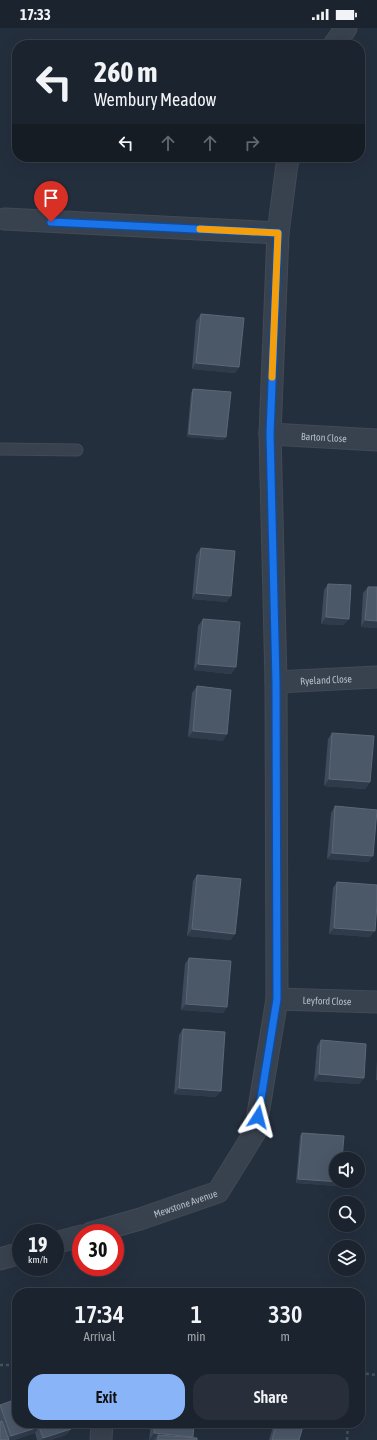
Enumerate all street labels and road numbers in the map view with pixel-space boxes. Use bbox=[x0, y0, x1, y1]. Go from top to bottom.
street label: Barton Close bbox=[301, 431, 348, 444]
street label: Ryeland Close bbox=[300, 673, 353, 687]
street label: Leyford Close bbox=[302, 995, 352, 1007]
street label: Mewstone Avenue bbox=[152, 1188, 219, 1220]

